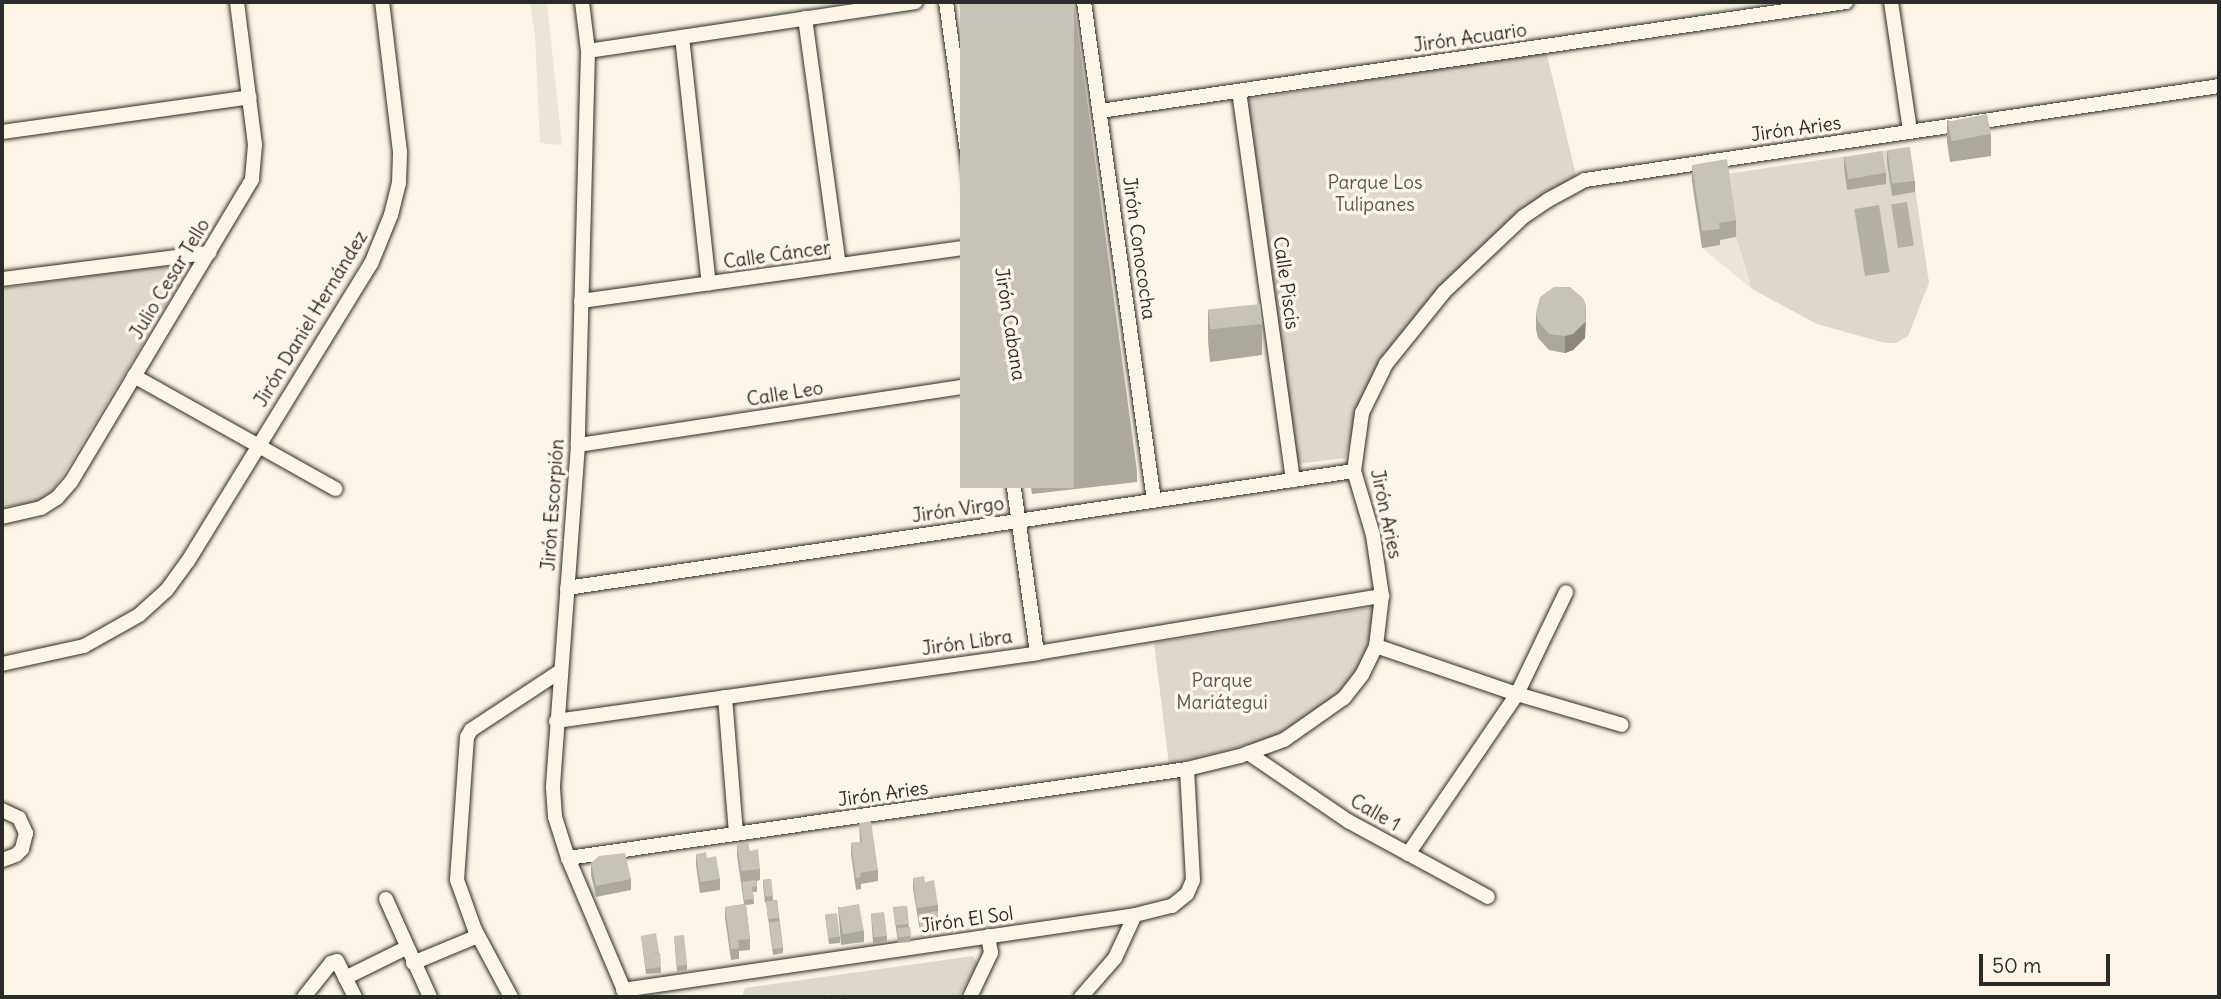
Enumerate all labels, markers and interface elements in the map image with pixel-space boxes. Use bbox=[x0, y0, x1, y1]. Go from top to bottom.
street label: Jirón Acuario bbox=[1412, 19, 1528, 57]
street label: Jirón Aries bbox=[1749, 111, 1843, 147]
park label: Parque Los Tulipanes bbox=[1327, 172, 1423, 216]
street label: Jirón Conococha bbox=[1118, 175, 1160, 321]
street label: Julio Cesar Tello bbox=[125, 215, 215, 343]
street label: Jirón Daniel Hernández bbox=[249, 227, 373, 411]
street label: Calle Piscis bbox=[1268, 235, 1304, 331]
street label: Calle Cáncer bbox=[722, 236, 832, 274]
street label: Jirón Cabana bbox=[990, 266, 1030, 382]
street label: Calle Leo bbox=[745, 377, 825, 411]
street label: Jirón Escorpión bbox=[537, 438, 569, 572]
street label: Jirón Aries bbox=[1365, 467, 1407, 561]
street label: Jirón Virgo bbox=[910, 492, 1006, 528]
street label: Jirón Libra bbox=[920, 625, 1014, 661]
park label: Parque Mariátegui bbox=[1176, 670, 1268, 714]
street label: Jirón Aries bbox=[836, 776, 930, 812]
street label: Calle 1 bbox=[1346, 790, 1404, 836]
street label: Jirón El Sol bbox=[919, 902, 1015, 938]
scale bar bbox=[1983, 940, 2114, 984]
text: 50 m bbox=[1992, 952, 2041, 979]

